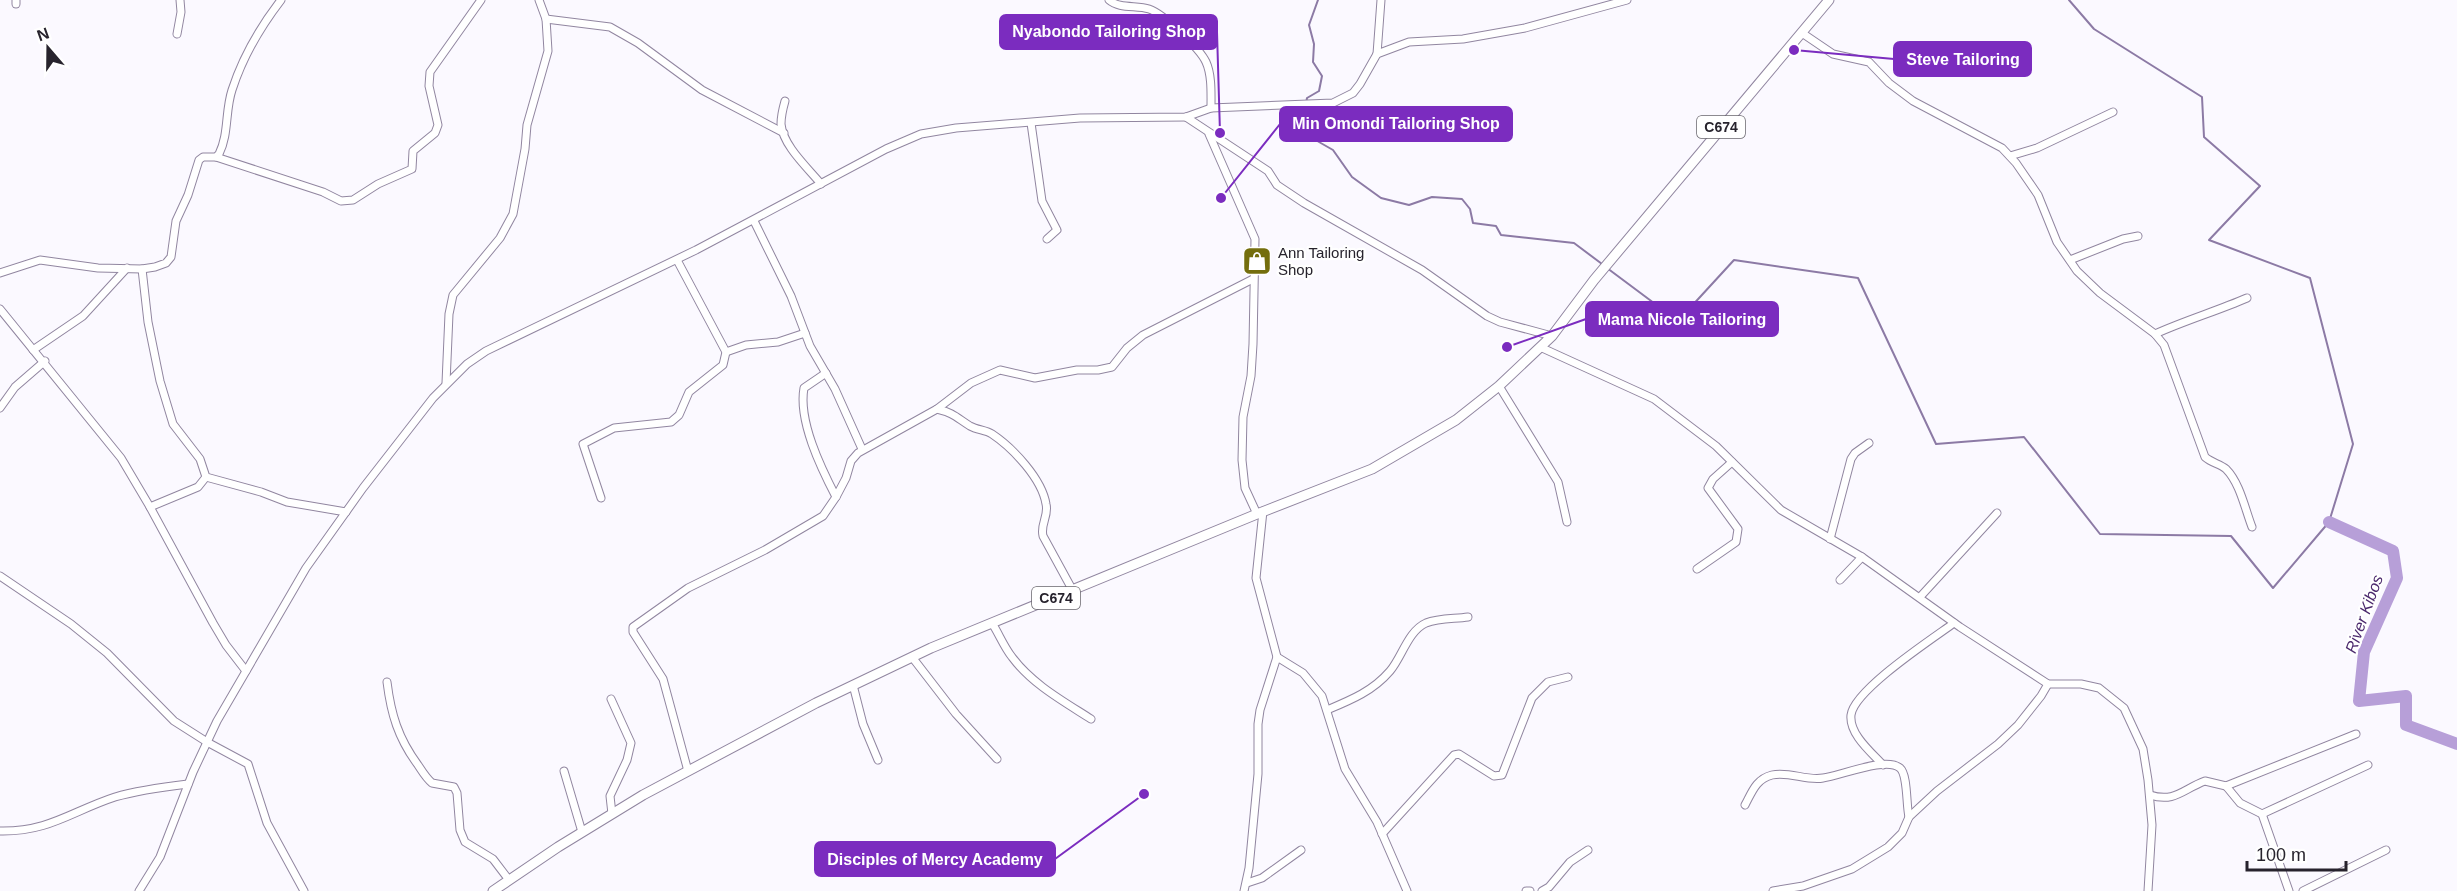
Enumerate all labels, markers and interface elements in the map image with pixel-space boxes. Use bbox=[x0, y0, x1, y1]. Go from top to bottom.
callout: Nyabondo Tailoring Shop bbox=[1000, 15, 1217, 49]
north arrow bbox=[18, 18, 78, 78]
text: Nyabondo Tailoring Shop bbox=[1012, 23, 1206, 40]
text: N bbox=[35, 24, 51, 44]
callout: Steve Tailoring bbox=[1894, 42, 2031, 76]
text: Steve Tailoring bbox=[1906, 51, 2020, 68]
callout: Min Omondi Tailoring Shop bbox=[1280, 107, 1512, 141]
text: Min Omondi Tailoring Shop bbox=[1292, 115, 1500, 132]
road number: C674 bbox=[1697, 116, 1745, 138]
place label: Ann Tailoring Shop bbox=[1278, 244, 1364, 278]
shop icon: Ann Tailoring Shop bbox=[1241, 245, 1273, 277]
callout: Mama Nicole Tailoring bbox=[1586, 302, 1778, 336]
text: Mama Nicole Tailoring bbox=[1598, 311, 1766, 328]
water label: River Kibos bbox=[2342, 573, 2386, 655]
road number: C674 bbox=[1032, 587, 1080, 609]
scale bar bbox=[2247, 834, 2346, 872]
callout: Disciples of Mercy Academy bbox=[815, 842, 1055, 876]
text: 100 m bbox=[2256, 845, 2306, 865]
text: Disciples of Mercy Academy bbox=[827, 851, 1043, 868]

